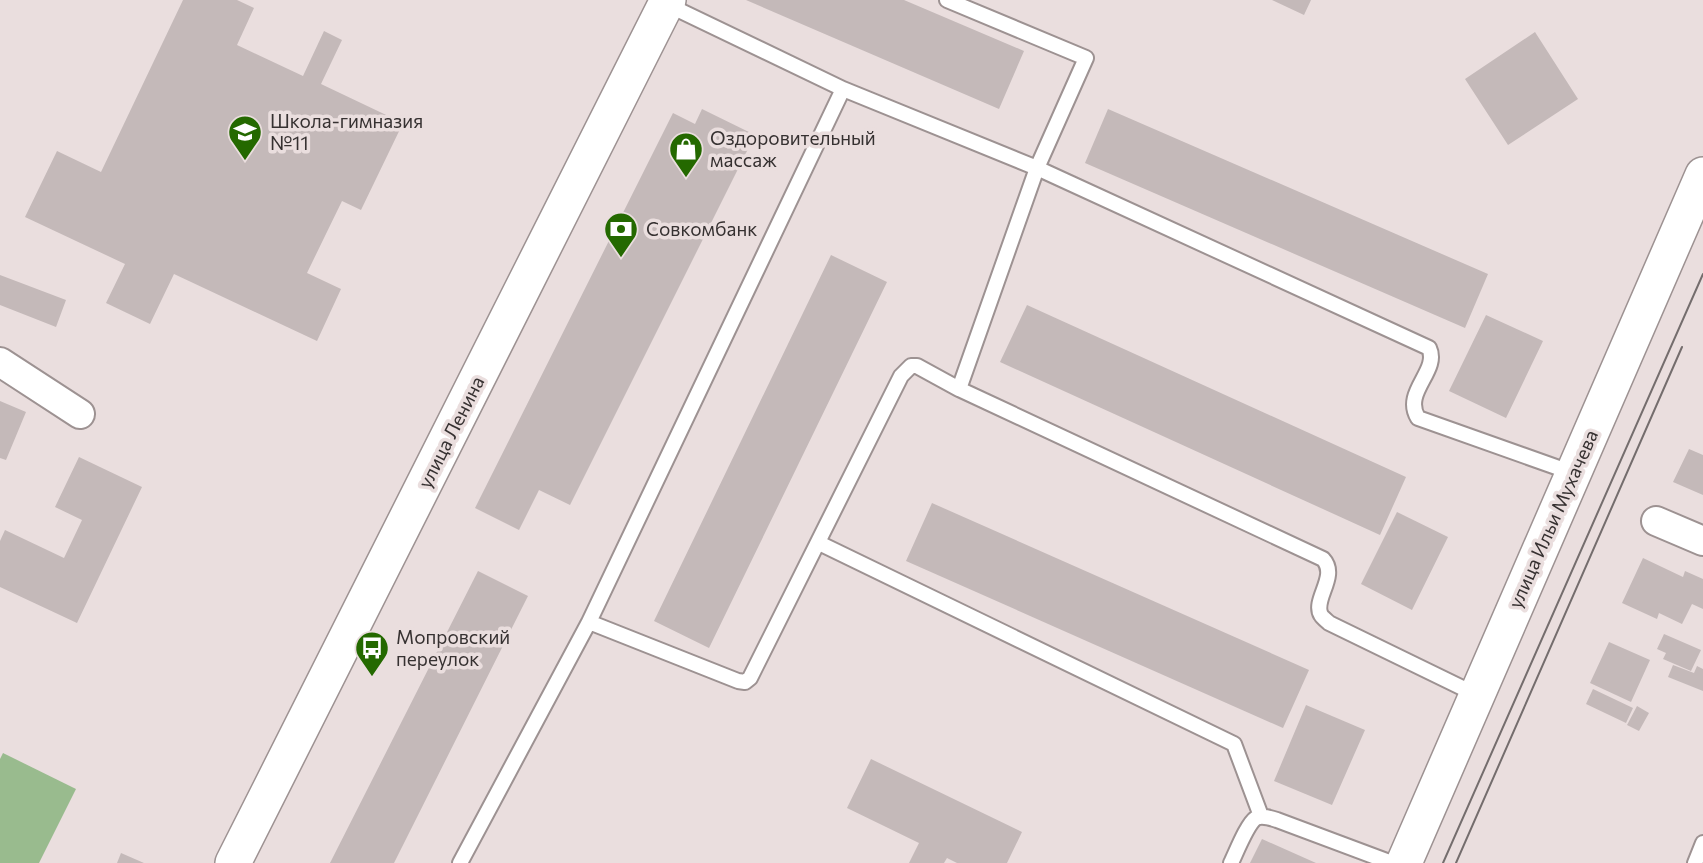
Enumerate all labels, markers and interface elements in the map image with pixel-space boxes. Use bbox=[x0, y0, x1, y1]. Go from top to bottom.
place label: Школа-гимназия №11 bbox=[270, 109, 423, 154]
school or university icon: Школа-гимназия №11 bbox=[226, 113, 264, 162]
place label: Оздоровительный массаж bbox=[710, 126, 876, 171]
shop icon: Оздоровительный массаж bbox=[667, 130, 705, 179]
bank icon: Совкомбанк bbox=[602, 210, 640, 259]
place label: Совкомбанк bbox=[646, 217, 757, 240]
street label: улица Ленина bbox=[413, 372, 489, 491]
street label: улица Ильи Мухачева bbox=[1503, 426, 1602, 611]
place label: Мопровский переулок bbox=[396, 625, 510, 670]
bus stop icon: Мопровский переулок bbox=[353, 629, 391, 678]

